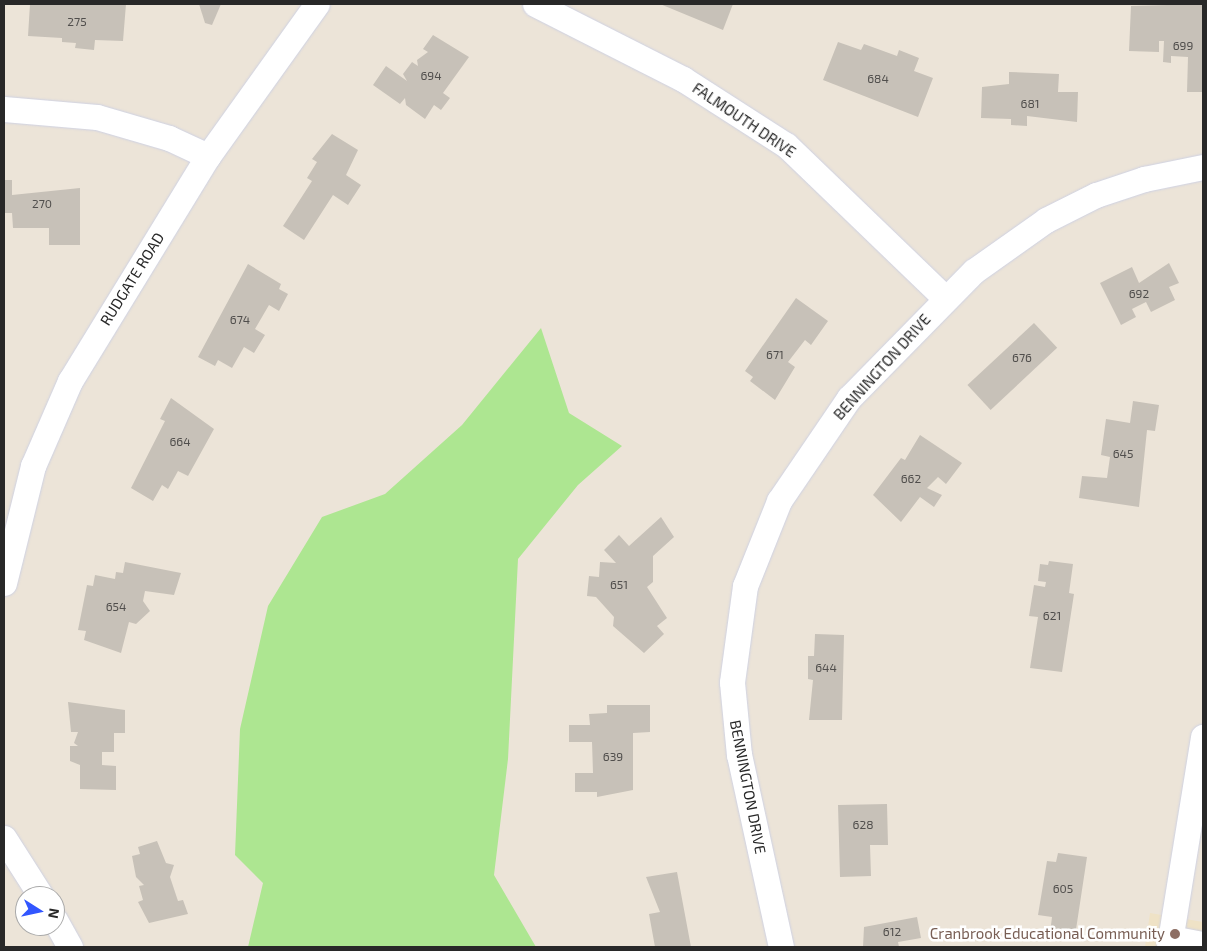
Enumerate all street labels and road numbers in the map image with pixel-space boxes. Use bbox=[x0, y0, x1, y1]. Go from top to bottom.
street label: FALMOUTH DRIVE bbox=[689, 79, 799, 161]
street label: RUDGATE ROAD bbox=[96, 229, 168, 329]
street label: BENNINGTON DRIVE bbox=[830, 310, 934, 424]
street label: BENNINGTON DRIVE bbox=[726, 719, 770, 855]

